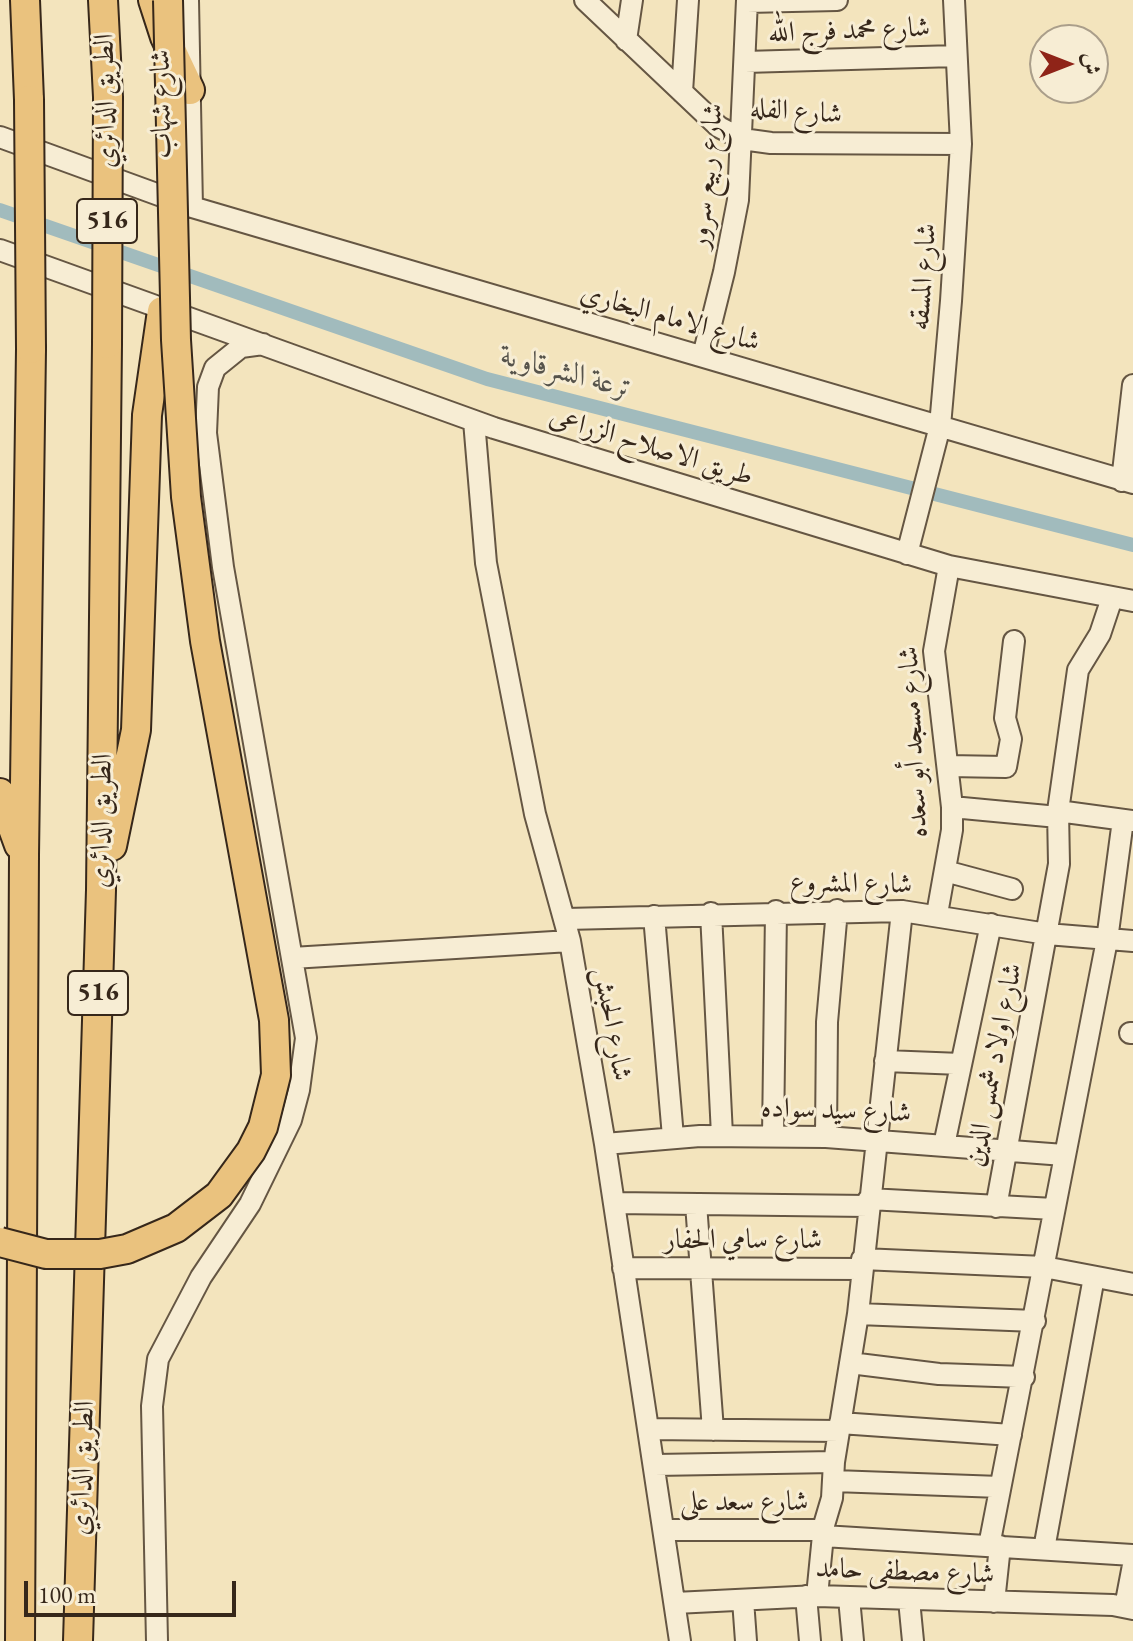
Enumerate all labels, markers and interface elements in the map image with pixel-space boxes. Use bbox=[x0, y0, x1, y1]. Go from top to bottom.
street label: شارع محمد فرج الله bbox=[767, 11, 931, 51]
north arrow bbox=[1029, 24, 1109, 104]
street label: الطريق الدائري bbox=[88, 33, 124, 169]
street label: شارع شهاب bbox=[144, 49, 180, 159]
text: ش bbox=[1077, 53, 1106, 75]
street label: شارع الفله bbox=[749, 92, 843, 132]
street label: شارع ربيع سرور bbox=[683, 102, 731, 250]
road number: 516 bbox=[77, 199, 137, 243]
street label: شارع المسقه bbox=[903, 222, 945, 332]
street label: شارع الامام البخاري bbox=[576, 276, 764, 360]
water label: ترعة الشرقاوية bbox=[497, 338, 637, 408]
street label: طريق الاصلاح الزراعى bbox=[545, 400, 757, 494]
street label: شارع مسجد أبو سعده bbox=[892, 645, 936, 839]
street label: الطريق الدائري bbox=[84, 753, 120, 889]
street label: شارع المشروع bbox=[789, 866, 913, 902]
street label: شارع اولاد شمس الدين bbox=[958, 960, 1030, 1170]
street label: شارع الحبش bbox=[585, 964, 639, 1084]
road number: 516 bbox=[68, 971, 128, 1015]
street label: شارع سيد سواده bbox=[760, 1092, 912, 1130]
street label: شارع سامي الحفار bbox=[664, 1223, 822, 1257]
street label: الطريق الدائري bbox=[64, 1400, 102, 1536]
street label: شارع سعد على bbox=[680, 1485, 808, 1519]
street label: شارع مصطفى حامد bbox=[815, 1552, 995, 1592]
scale bar bbox=[28, 1565, 240, 1615]
text: 100 m bbox=[38, 1579, 96, 1610]

